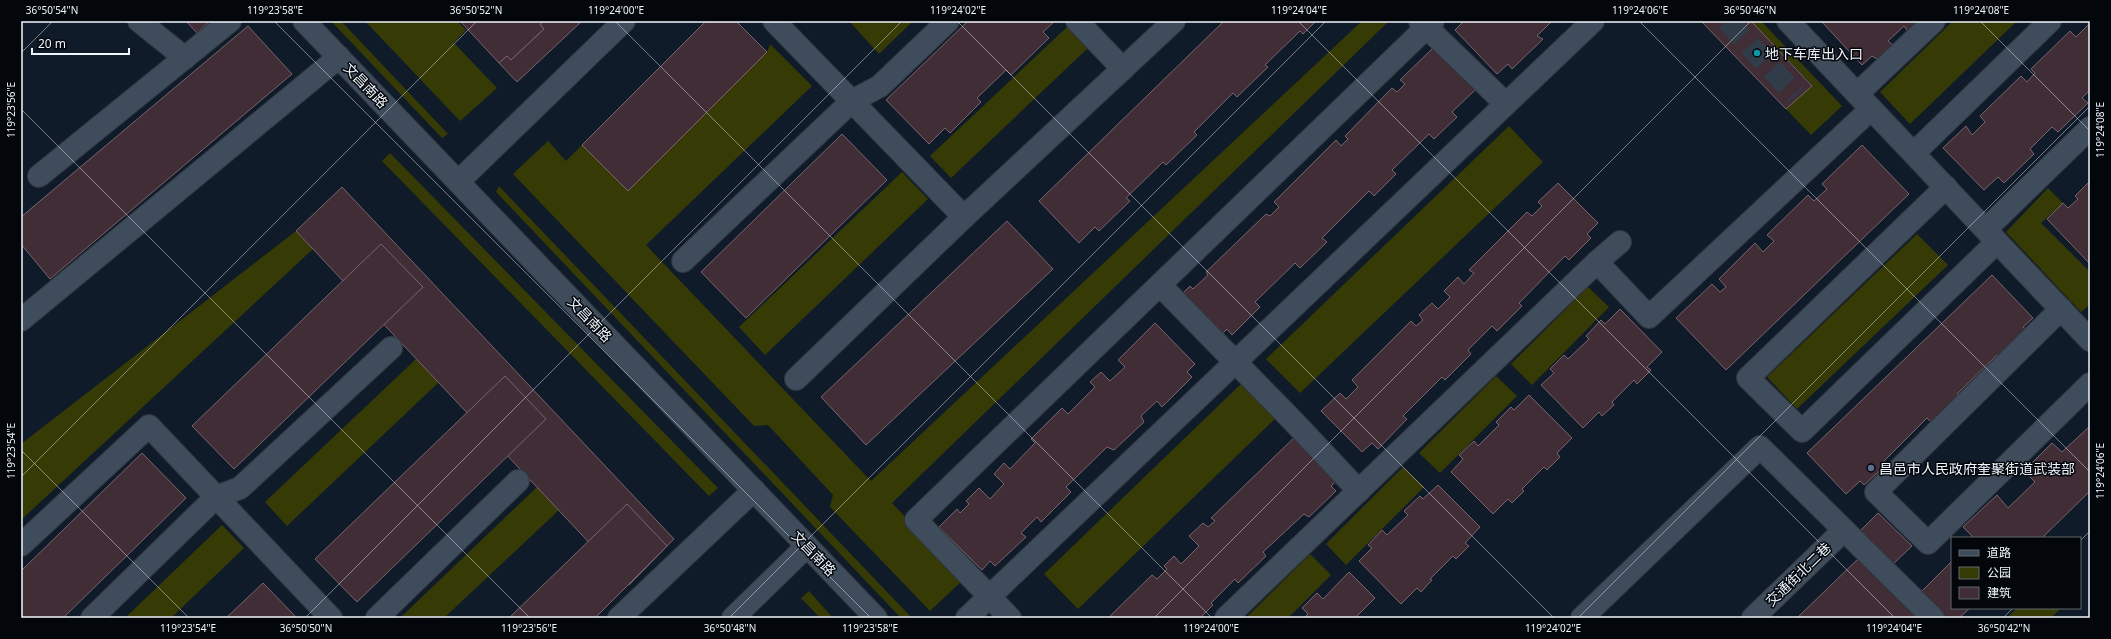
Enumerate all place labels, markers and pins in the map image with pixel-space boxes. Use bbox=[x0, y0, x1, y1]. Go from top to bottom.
place label: 地下车库出入口 bbox=[1765, 44, 1863, 63]
marker: 地下车库出入口 bbox=[1752, 48, 1762, 58]
place label: 昌邑市人民政府奎聚街道武装部 bbox=[1879, 459, 2075, 478]
marker: 昌邑市人民政府奎聚街道武装部 bbox=[1866, 463, 1876, 473]

